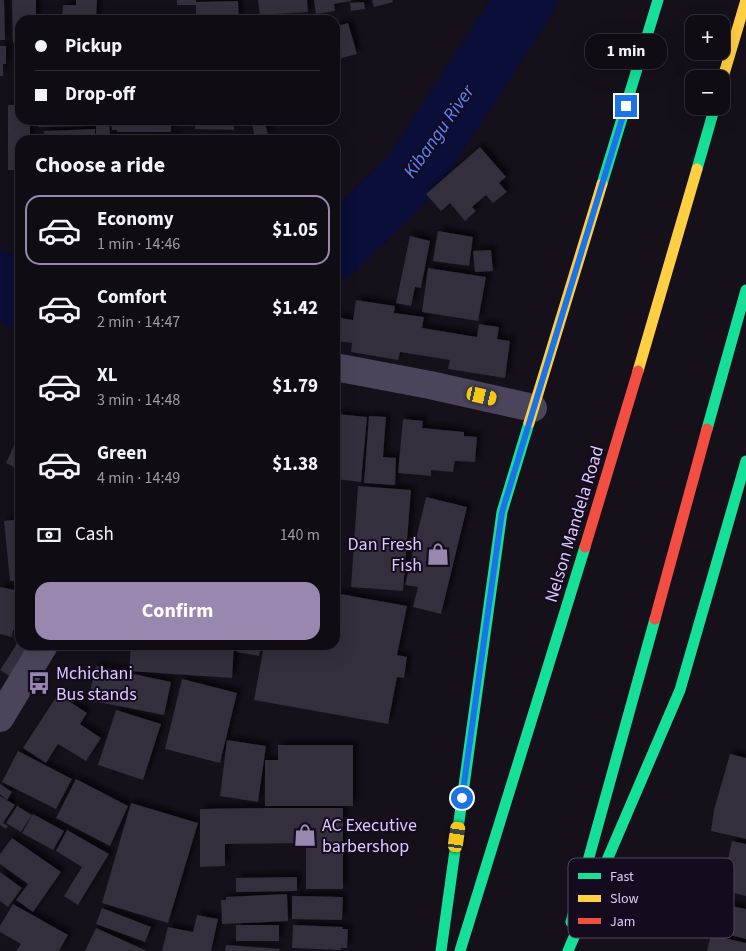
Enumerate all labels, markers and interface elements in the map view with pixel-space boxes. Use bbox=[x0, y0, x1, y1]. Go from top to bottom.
map controls bbox=[685, 15, 730, 115]
button: + bbox=[685, 15, 730, 60]
text: Pickup bbox=[65, 33, 122, 60]
callout: 1 min bbox=[585, 34, 667, 68]
text: 1 min bbox=[607, 40, 645, 62]
button: − bbox=[685, 70, 730, 115]
water label: Kibangu River bbox=[397, 79, 482, 184]
text: Drop-off bbox=[65, 81, 135, 108]
route end bbox=[615, 95, 637, 117]
text: Choose a ride bbox=[35, 149, 165, 181]
text: Economy bbox=[97, 206, 174, 233]
icon: car bbox=[37, 208, 82, 253]
text: $1.05 bbox=[272, 217, 318, 244]
text: 1 min · 14:46 bbox=[97, 233, 180, 255]
text: Comfort bbox=[97, 284, 167, 311]
icon: car bbox=[37, 286, 82, 331]
text: $1.42 bbox=[272, 295, 318, 322]
text: 2 min · 14:47 bbox=[97, 311, 180, 333]
text: XL bbox=[97, 362, 118, 389]
icon: car bbox=[37, 364, 82, 409]
text: $1.79 bbox=[272, 373, 318, 400]
car bbox=[465, 385, 498, 407]
text: 3 min · 14:48 bbox=[97, 389, 180, 411]
text: Green bbox=[97, 440, 147, 467]
icon: car bbox=[37, 442, 82, 487]
street label: Nelson Mandela Road bbox=[539, 443, 610, 606]
text: $1.38 bbox=[272, 451, 318, 478]
text: 4 min · 14:49 bbox=[97, 467, 180, 489]
icon: cash bbox=[35, 521, 63, 549]
text: Cash bbox=[75, 521, 114, 548]
text: 140 m bbox=[280, 524, 320, 546]
place label: Dan Fresh Fish bbox=[348, 532, 422, 578]
shop icon: Dan Fresh Fish bbox=[425, 541, 451, 567]
button: Confirm bbox=[35, 582, 320, 640]
place label: Mchichani Bus stands bbox=[56, 661, 137, 707]
bus stop icon: Mchichani Bus stands bbox=[26, 670, 52, 696]
route start bbox=[451, 787, 473, 809]
place label: AC Executive barbershop bbox=[322, 813, 417, 859]
car bbox=[447, 821, 466, 853]
shop icon: AC Executive barbershop bbox=[292, 822, 318, 848]
legend bbox=[568, 858, 734, 938]
text: Fast bbox=[610, 867, 634, 887]
text: Slow bbox=[610, 889, 639, 909]
text: Jam bbox=[610, 912, 635, 932]

